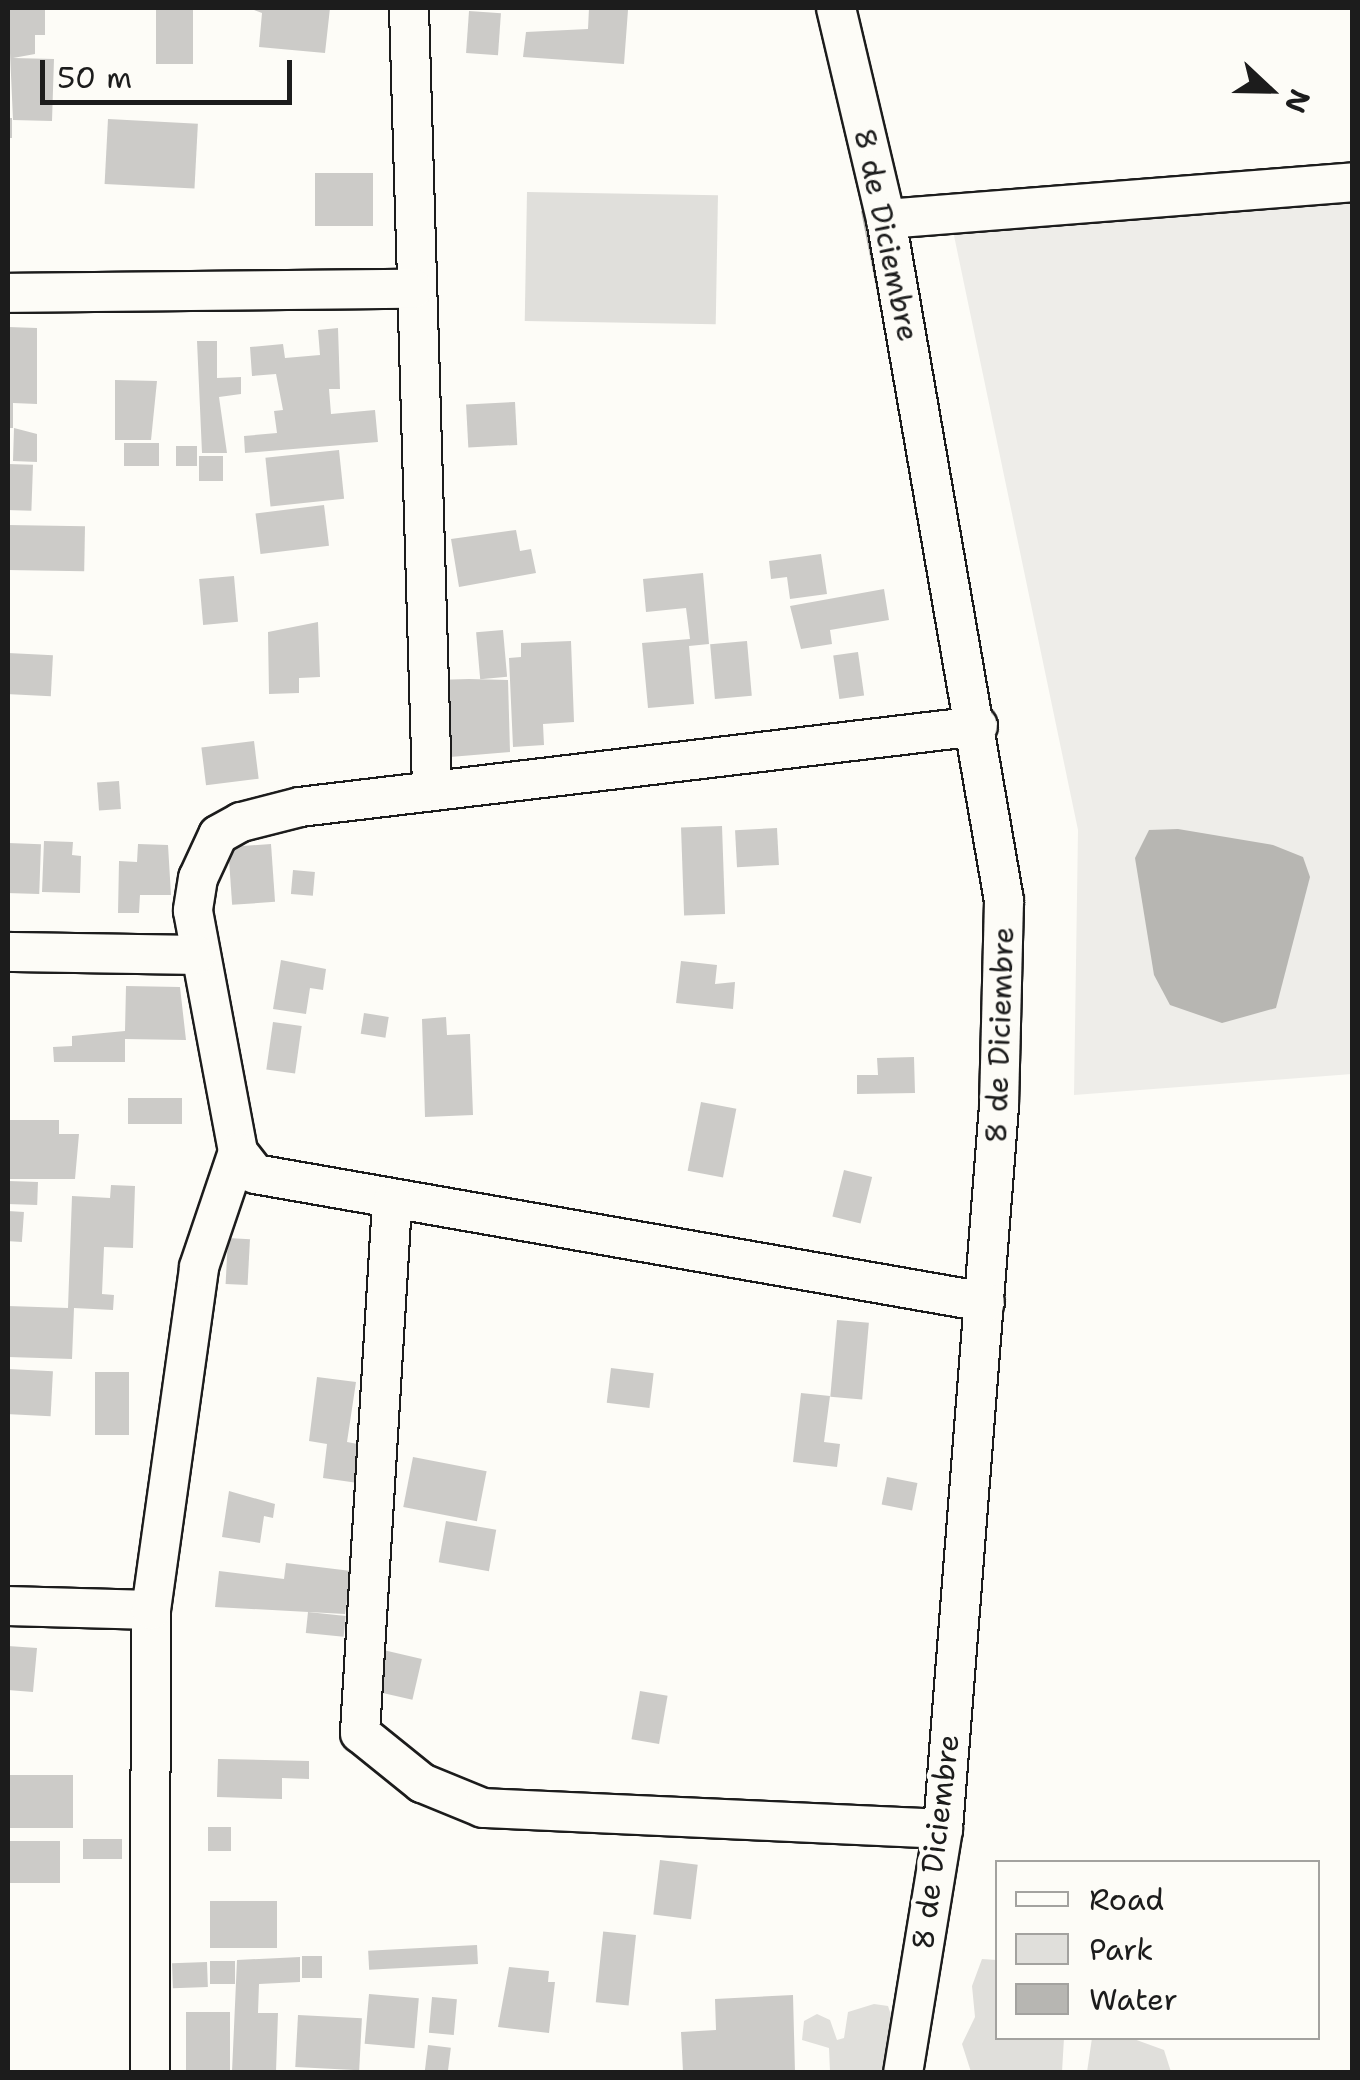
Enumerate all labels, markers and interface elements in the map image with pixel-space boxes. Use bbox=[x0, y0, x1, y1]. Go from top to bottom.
scale bar bbox=[45, 40, 298, 102]
north arrow bbox=[1220, 40, 1320, 140]
text: 50 m bbox=[57, 57, 132, 98]
text: N bbox=[1276, 84, 1320, 119]
street label: 8 de Diciembre bbox=[846, 125, 926, 345]
street label: 8 de Diciembre bbox=[978, 926, 1022, 1144]
street label: 8 de Diciembre bbox=[905, 1732, 967, 1952]
legend bbox=[995, 1860, 1320, 2040]
text: Road bbox=[1089, 1879, 1164, 1920]
text: Park bbox=[1089, 1929, 1153, 1970]
text: Water bbox=[1089, 1979, 1178, 2020]

